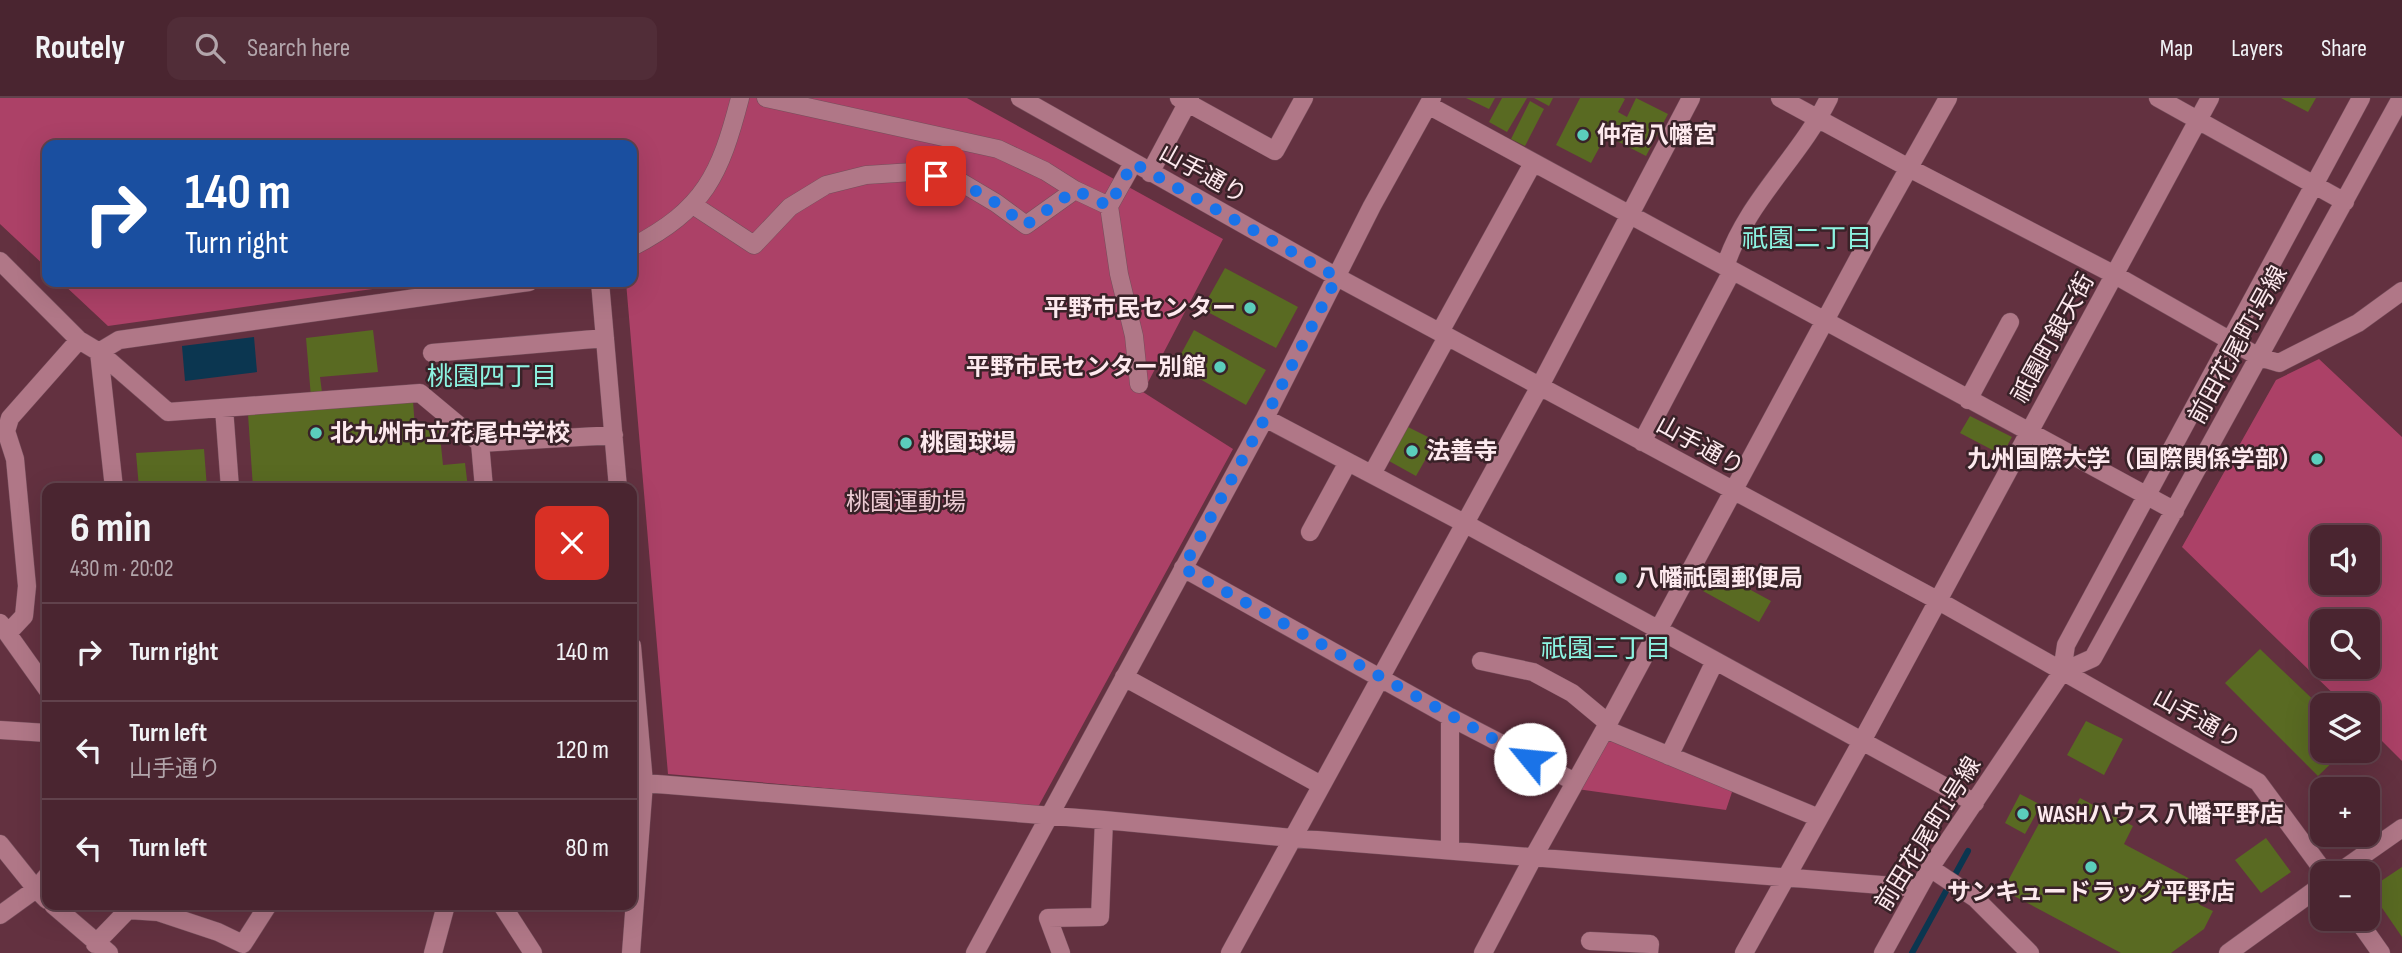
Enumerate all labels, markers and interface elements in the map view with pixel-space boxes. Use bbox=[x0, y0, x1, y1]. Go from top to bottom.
search box bbox=[167, 17, 657, 80]
text: Routely bbox=[35, 28, 125, 68]
icon: search bbox=[191, 29, 229, 67]
text: Search here bbox=[247, 33, 350, 64]
text: Map bbox=[2160, 34, 2193, 63]
text: Layers bbox=[2231, 34, 2283, 63]
text: Share bbox=[2321, 34, 2367, 63]
place label: 仲宿八幡宮 bbox=[1597, 121, 1717, 150]
marker: 仲宿八幡宮 bbox=[1575, 127, 1591, 143]
street label: 山手通り bbox=[1154, 138, 1252, 210]
pin bbox=[906, 146, 966, 206]
icon: arrive bbox=[917, 157, 955, 195]
text: 140 m bbox=[185, 164, 291, 223]
icon: right bbox=[70, 168, 161, 259]
text: Turn right bbox=[185, 224, 289, 263]
district label: 祇園二丁目 bbox=[1742, 224, 1872, 255]
street label: 前田花尾町1号線 bbox=[2183, 261, 2293, 429]
street label: 祇園町銀天街 bbox=[2005, 268, 2101, 408]
place label: 平野市民センター bbox=[1044, 294, 1236, 323]
marker: 平野市民センター bbox=[1242, 300, 1258, 316]
place label: 平野市民センター別館 bbox=[966, 353, 1206, 382]
marker: 平野市民センター別館 bbox=[1212, 359, 1228, 375]
district label: 桃園四丁目 bbox=[427, 362, 557, 393]
street label: 山手通り bbox=[1651, 410, 1749, 482]
place label: 北九州市立花尾中学校 bbox=[330, 419, 570, 448]
marker: 北九州市立花尾中学校 bbox=[308, 425, 324, 441]
place label: 桃園球場 bbox=[920, 429, 1016, 458]
marker: 桃園球場 bbox=[898, 435, 914, 451]
place label: 法善寺 bbox=[1426, 437, 1498, 466]
marker: 法善寺 bbox=[1404, 443, 1420, 459]
place label: 九州国際大学（国際関係学部） bbox=[1967, 445, 2303, 474]
marker: 九州国際大学（国際関係学部） bbox=[2309, 451, 2325, 467]
park label: 桃園運動場 bbox=[846, 488, 966, 517]
text: 6 min bbox=[70, 503, 151, 554]
button: close bbox=[535, 506, 609, 580]
map controls bbox=[2310, 525, 2380, 931]
button: sound bbox=[2310, 525, 2380, 595]
text: 430 m · 20:02 bbox=[70, 555, 173, 583]
place label: 八幡祇園郵便局 bbox=[1635, 564, 1803, 593]
marker: 八幡祇園郵便局 bbox=[1613, 570, 1629, 586]
button: search bbox=[2310, 609, 2380, 679]
icon: right bbox=[70, 633, 108, 671]
district label: 祇園三丁目 bbox=[1541, 634, 1671, 665]
text: Turn right bbox=[129, 637, 218, 668]
text: 140 m bbox=[557, 637, 609, 668]
street label: 山手通り bbox=[2148, 683, 2246, 755]
button: layers bbox=[2310, 693, 2380, 763]
text: Turn left bbox=[129, 718, 207, 749]
position arrow bbox=[1493, 722, 1567, 796]
icon: left bbox=[70, 731, 108, 769]
text: 120 m bbox=[556, 735, 609, 766]
street label: 前田花尾町1号線 bbox=[1869, 752, 1987, 916]
text: 山手通り bbox=[129, 755, 221, 783]
button: + bbox=[2310, 777, 2380, 847]
place label: WASHハウス 八幡平野店 bbox=[2037, 800, 2284, 829]
marker: WASHハウス 八幡平野店 bbox=[2015, 806, 2031, 822]
icon: left bbox=[70, 829, 108, 867]
text: Turn left bbox=[129, 833, 207, 864]
text: 80 m bbox=[565, 833, 609, 864]
marker: サンキュードラッグ平野店 bbox=[2083, 859, 2099, 875]
button: − bbox=[2310, 861, 2380, 931]
place label: サンキュードラッグ平野店 bbox=[1947, 878, 2235, 907]

